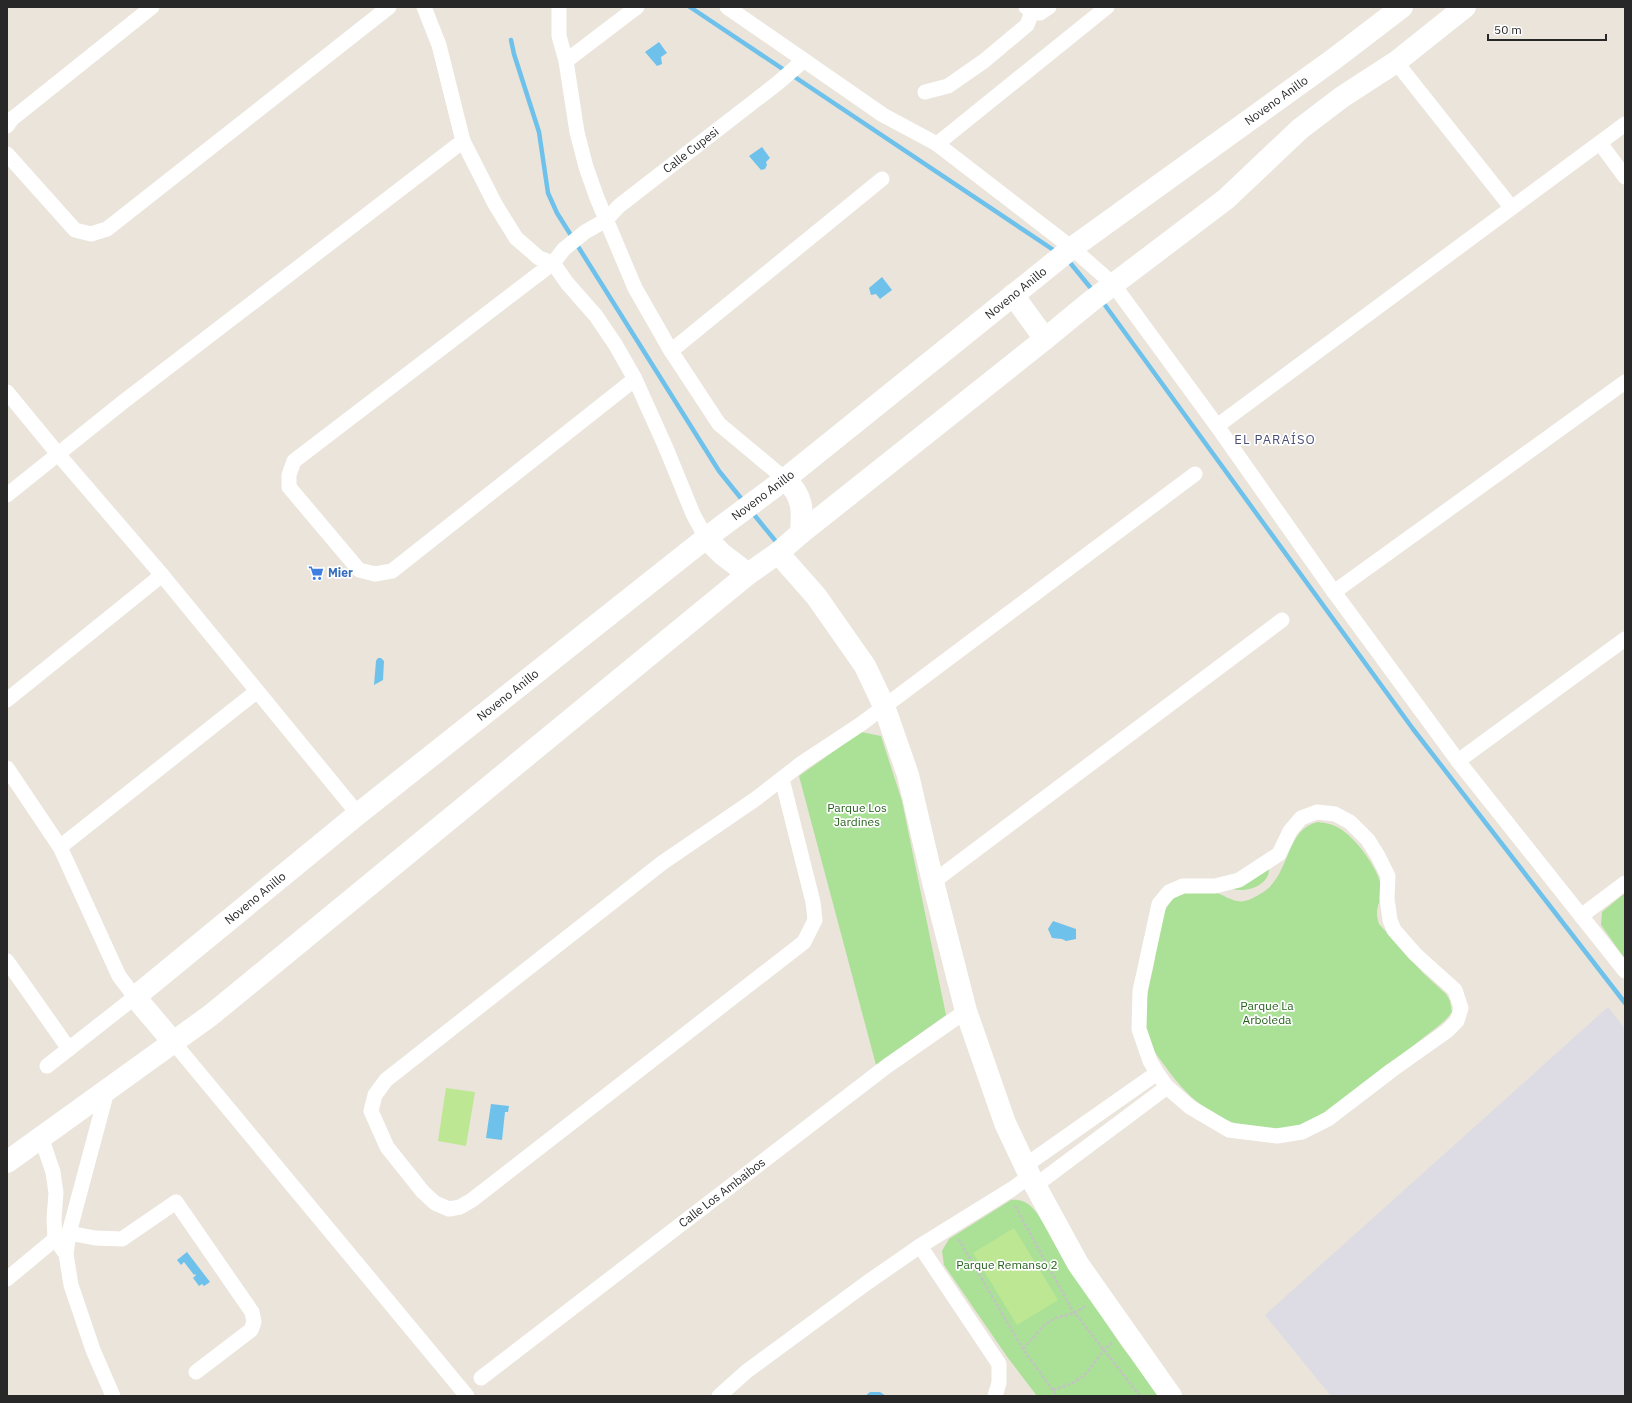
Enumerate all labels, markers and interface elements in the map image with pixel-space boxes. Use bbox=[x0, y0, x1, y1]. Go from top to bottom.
scale bar bbox=[1488, 16, 1606, 42]
text: 50 m bbox=[1494, 22, 1522, 37]
street label: Noveno Anillo bbox=[1241, 72, 1311, 128]
street label: Calle Cupesi bbox=[660, 124, 721, 176]
street label: Noveno Anillo bbox=[982, 263, 1050, 322]
district label: EL PARAÍSO bbox=[1234, 431, 1316, 448]
street label: Noveno Anillo bbox=[728, 466, 797, 523]
supermarket icon: Mier bbox=[307, 564, 325, 582]
place label: Mier bbox=[328, 565, 353, 580]
street label: Noveno Anillo bbox=[474, 666, 542, 724]
park label: Parque Los Jardines bbox=[827, 800, 887, 829]
street label: Noveno Anillo bbox=[221, 868, 289, 927]
park label: Parque La Arboleda bbox=[1240, 998, 1294, 1027]
street label: Calle Los Ambaibos bbox=[675, 1154, 768, 1230]
park label: Parque Remanso 2 bbox=[956, 1257, 1058, 1272]

